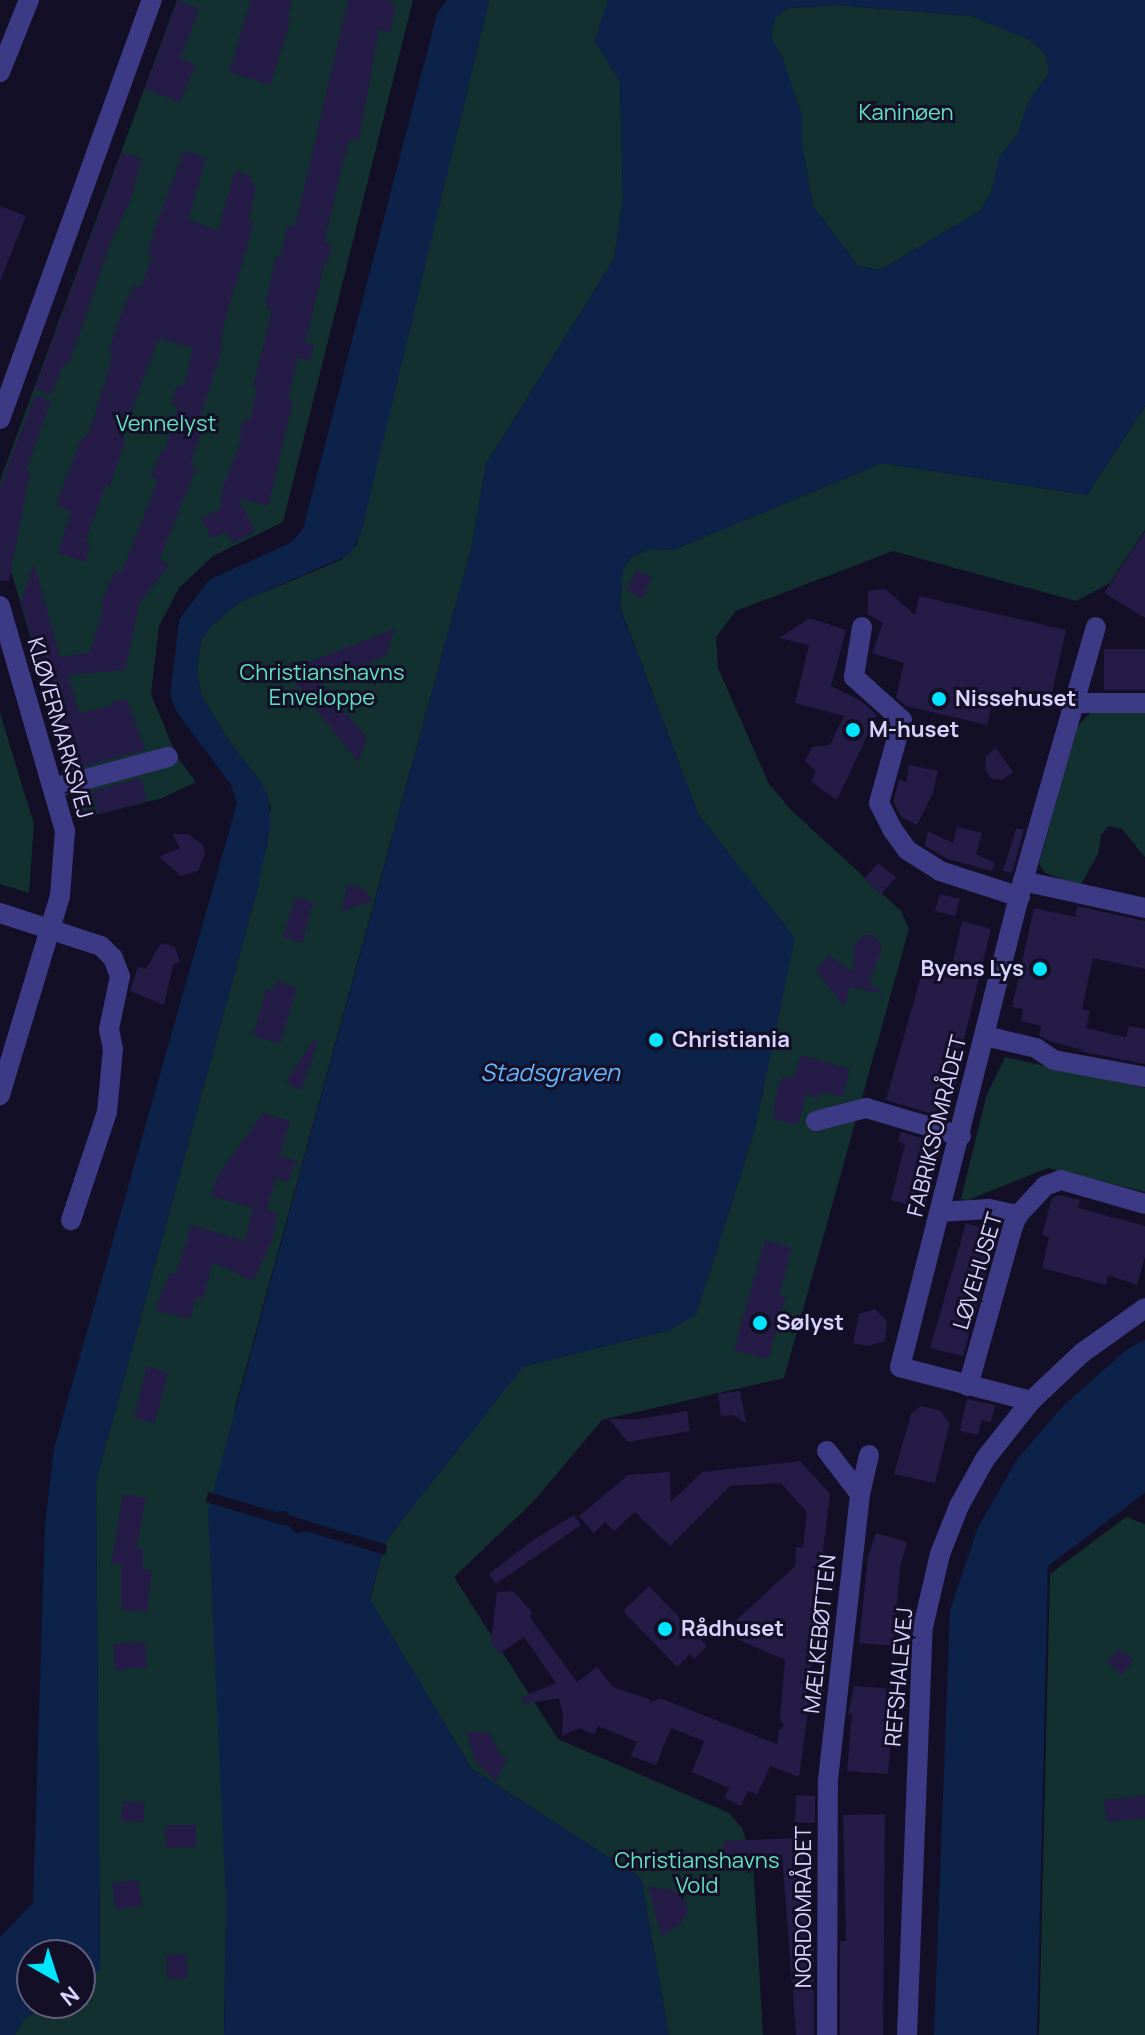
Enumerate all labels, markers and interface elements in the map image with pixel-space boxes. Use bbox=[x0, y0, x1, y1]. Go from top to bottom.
park label: Kaninøen bbox=[858, 100, 954, 126]
park label: Vennelyst bbox=[116, 411, 216, 437]
street label: KLØVERMARKSVEJ bbox=[22, 635, 98, 821]
park label: Christianshavns Enveloppe bbox=[240, 659, 404, 710]
place label: Nissehuset bbox=[955, 686, 1076, 712]
marker: Nissehuset bbox=[930, 690, 948, 708]
place label: M-huset bbox=[869, 717, 959, 743]
marker: M-huset bbox=[844, 721, 862, 739]
place label: Byens Lys bbox=[920, 956, 1024, 982]
marker: Byens Lys bbox=[1031, 960, 1049, 978]
place label: Christiania bbox=[672, 1027, 790, 1053]
marker: Christiania bbox=[647, 1031, 665, 1049]
street label: FABRIKSOMRÅDET bbox=[902, 1033, 972, 1219]
water label: Stadsgraven bbox=[480, 1058, 620, 1086]
street label: LØVEHUSET bbox=[948, 1209, 1008, 1333]
place label: Sølyst bbox=[776, 1310, 844, 1336]
marker: Sølyst bbox=[751, 1314, 769, 1332]
street label: MÆLKEBØTTEN bbox=[799, 1553, 841, 1715]
street label: REFSHALEVEJ bbox=[880, 1606, 918, 1748]
place label: Rådhuset bbox=[681, 1616, 784, 1642]
marker: Rådhuset bbox=[656, 1620, 674, 1638]
street label: NORDOMRÅDET bbox=[791, 1826, 817, 1988]
park label: Christianshavns Vold bbox=[615, 1847, 779, 1898]
north arrow bbox=[16, 1939, 96, 2019]
text: N bbox=[54, 1979, 85, 2013]

